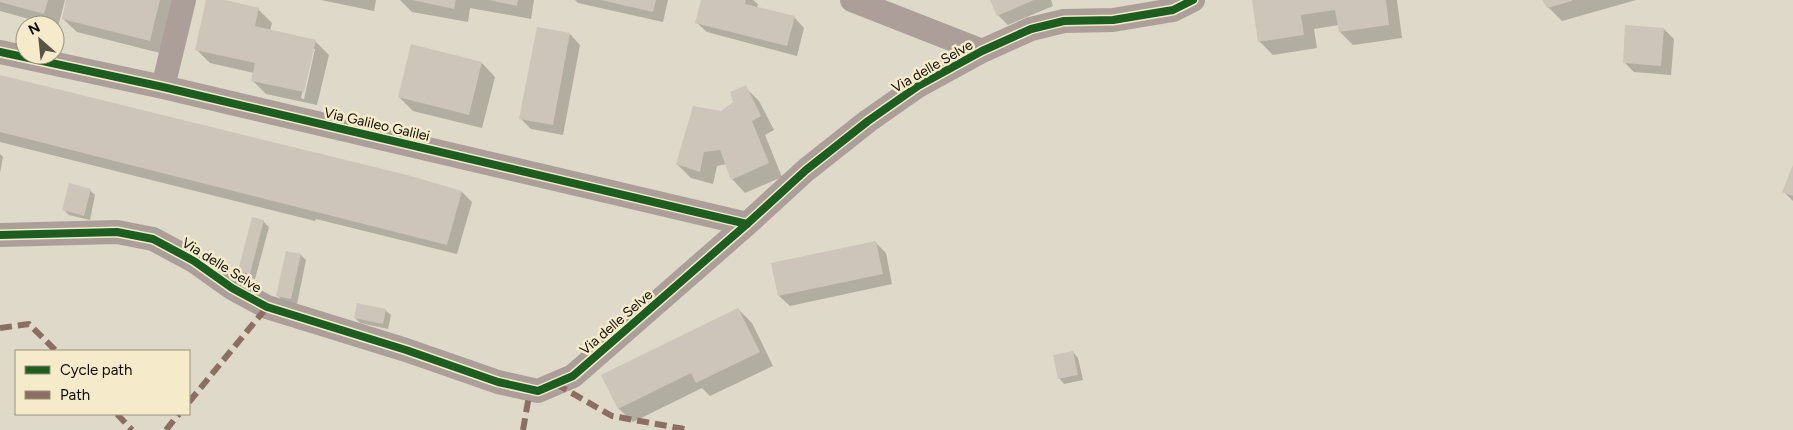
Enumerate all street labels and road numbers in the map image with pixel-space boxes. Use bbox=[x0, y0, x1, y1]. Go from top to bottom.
street label: Via delle Selve bbox=[889, 36, 976, 96]
street label: Via Galileo Galilei bbox=[322, 104, 431, 145]
street label: Via delle Selve bbox=[179, 234, 265, 297]
street label: Via delle Selve bbox=[577, 286, 656, 359]

